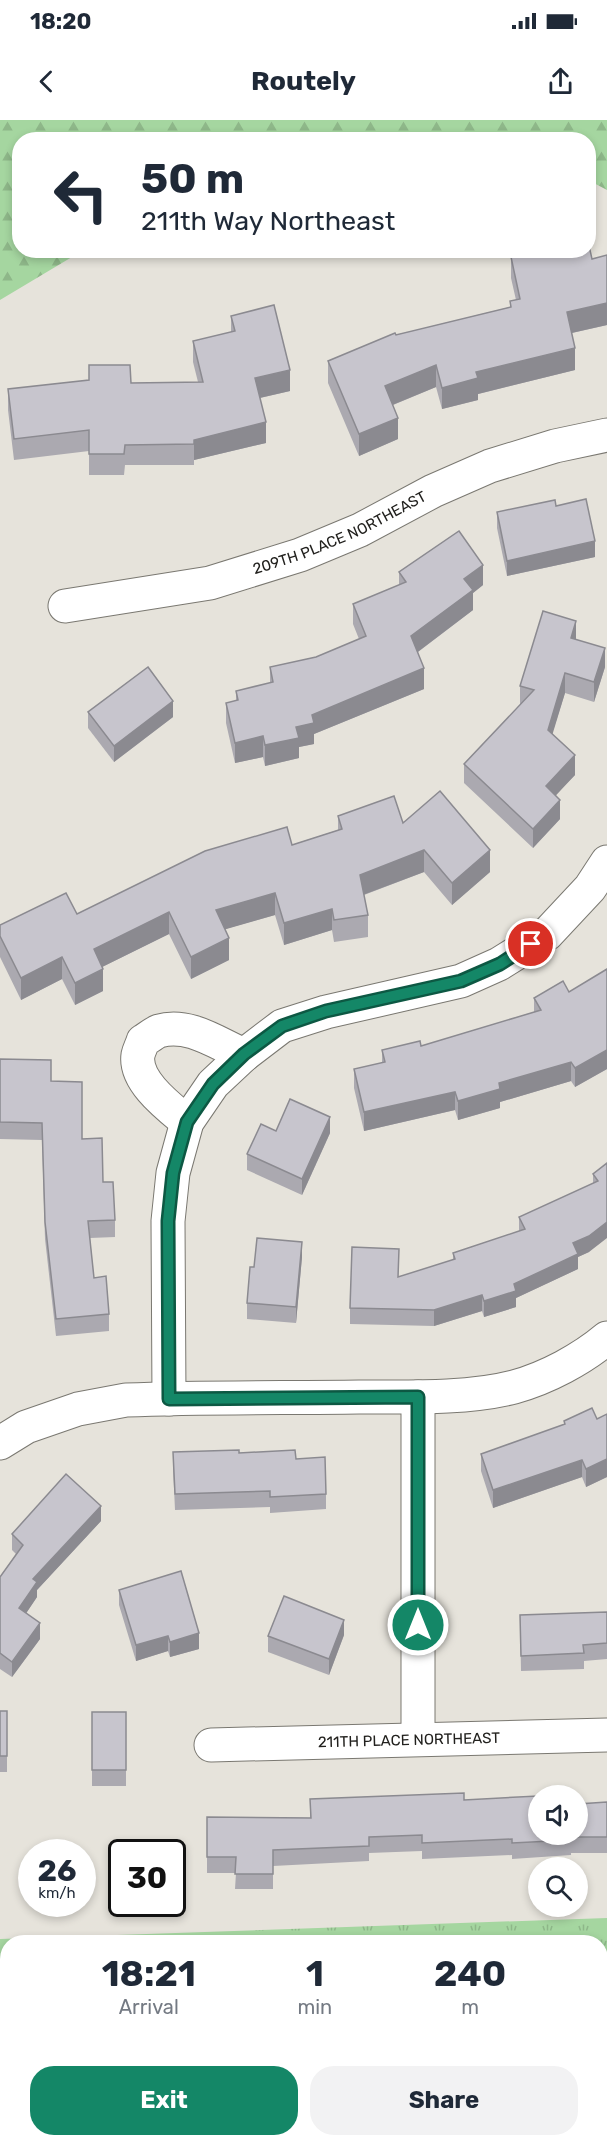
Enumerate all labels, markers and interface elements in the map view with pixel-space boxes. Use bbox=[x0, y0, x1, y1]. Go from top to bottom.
text: 18:20 bbox=[30, 8, 92, 35]
icon: back bbox=[30, 65, 63, 98]
text: Routely bbox=[251, 65, 356, 97]
icon: share bbox=[544, 65, 577, 98]
text: 50 m bbox=[141, 154, 244, 204]
icon: left bbox=[42, 156, 120, 234]
text: 211th Way Northeast bbox=[141, 205, 395, 237]
street label: 209TH PLACE NORTHEAST bbox=[251, 487, 430, 578]
pin bbox=[505, 918, 556, 969]
icon: arrive bbox=[514, 927, 547, 960]
position arrow bbox=[386, 1593, 450, 1657]
street label: 211TH PLACE NORTHEAST bbox=[318, 1729, 500, 1751]
map controls bbox=[528, 1785, 588, 1917]
button: sound bbox=[528, 1785, 588, 1845]
speed limit sign: 30 bbox=[108, 1839, 186, 1917]
text: 26 bbox=[37, 1853, 77, 1889]
button: search bbox=[528, 1857, 588, 1917]
text: km/h bbox=[38, 1884, 76, 1902]
text: 18:21 bbox=[102, 1952, 196, 1995]
text: 1 bbox=[306, 1952, 324, 1995]
text: 240 bbox=[434, 1952, 506, 1995]
text: Arrival bbox=[119, 1995, 179, 2019]
text: min bbox=[297, 1995, 332, 2019]
text: m bbox=[461, 1995, 479, 2019]
button: Exit bbox=[30, 2066, 298, 2135]
button: Share bbox=[310, 2066, 578, 2135]

